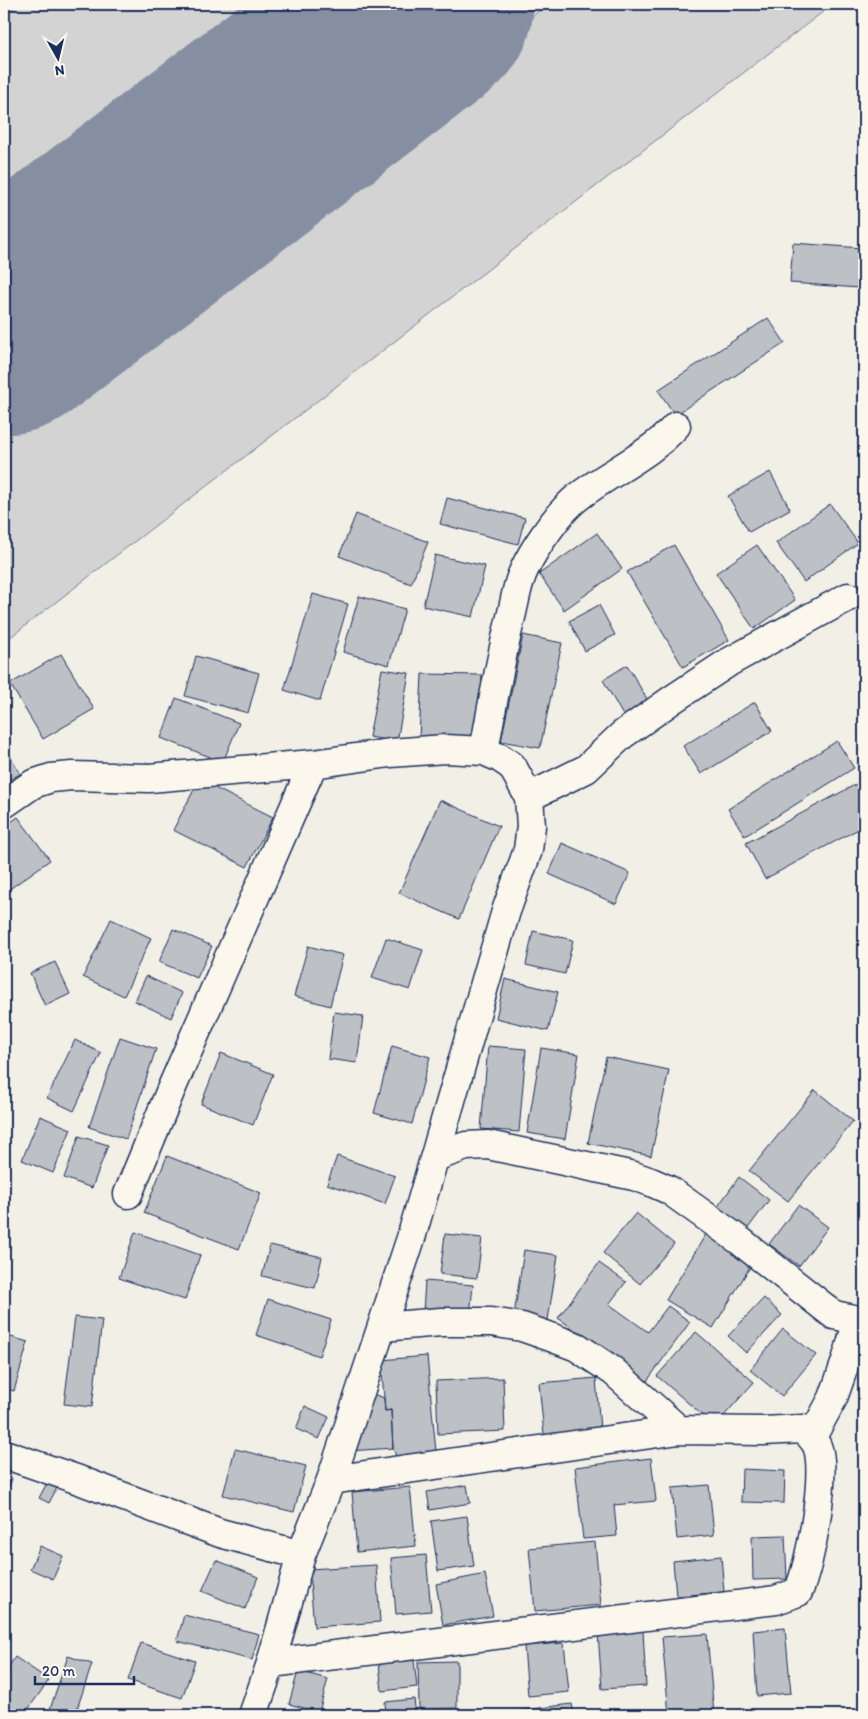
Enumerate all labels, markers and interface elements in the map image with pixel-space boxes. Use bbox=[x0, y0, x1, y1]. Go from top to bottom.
north arrow bbox=[32, 32, 82, 82]
text: N bbox=[54, 61, 66, 79]
scale bar bbox=[35, 1654, 134, 1686]
text: 20 m bbox=[42, 1662, 76, 1680]

